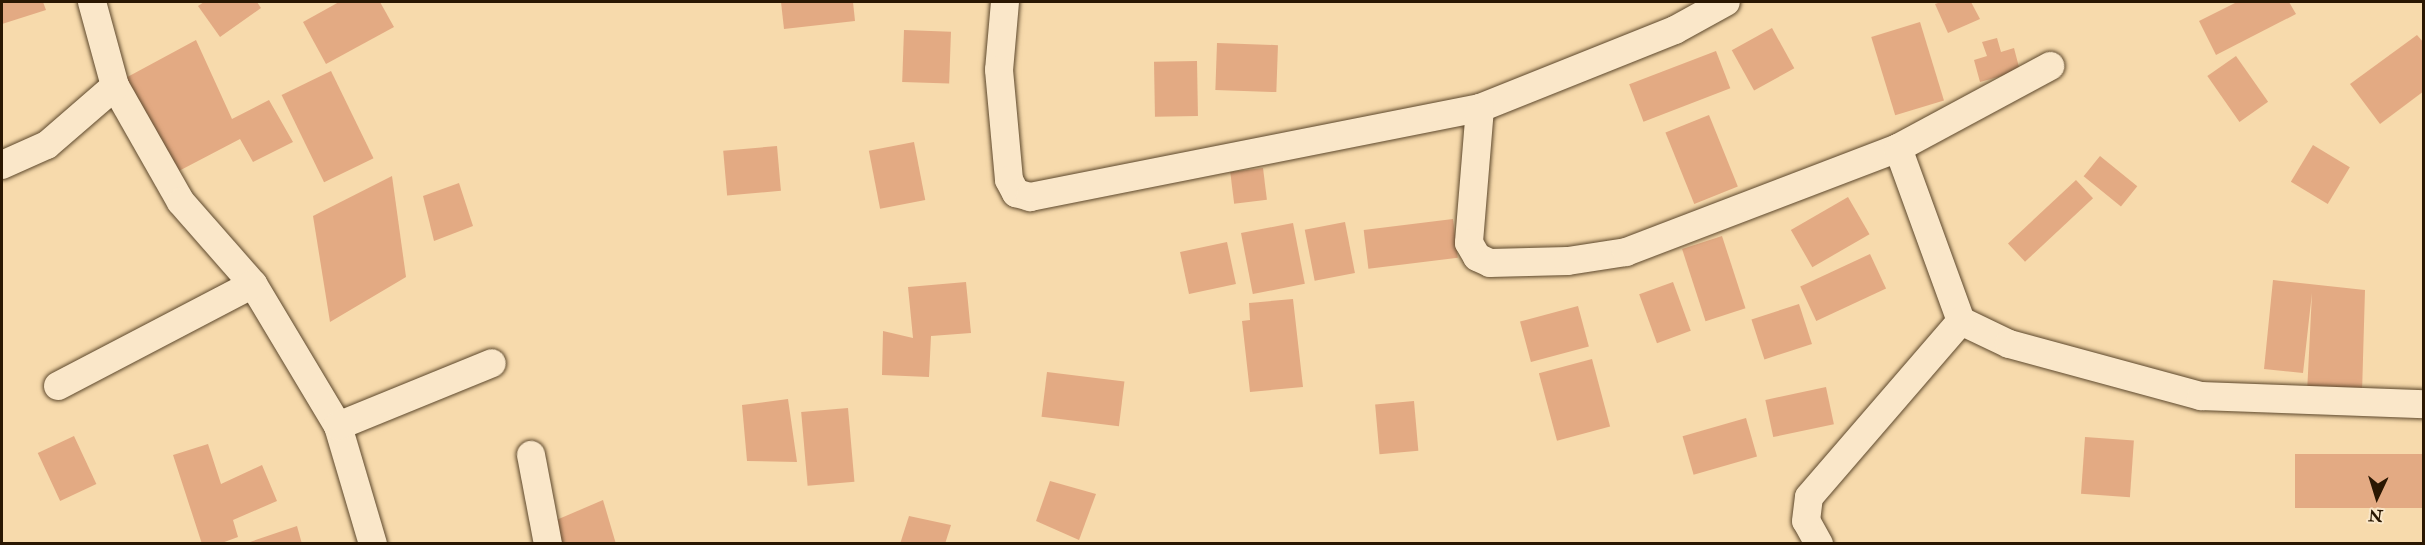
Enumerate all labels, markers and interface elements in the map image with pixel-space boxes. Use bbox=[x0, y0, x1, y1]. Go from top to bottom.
north arrow bbox=[2347, 467, 2407, 527]
text: N bbox=[2368, 504, 2384, 525]

